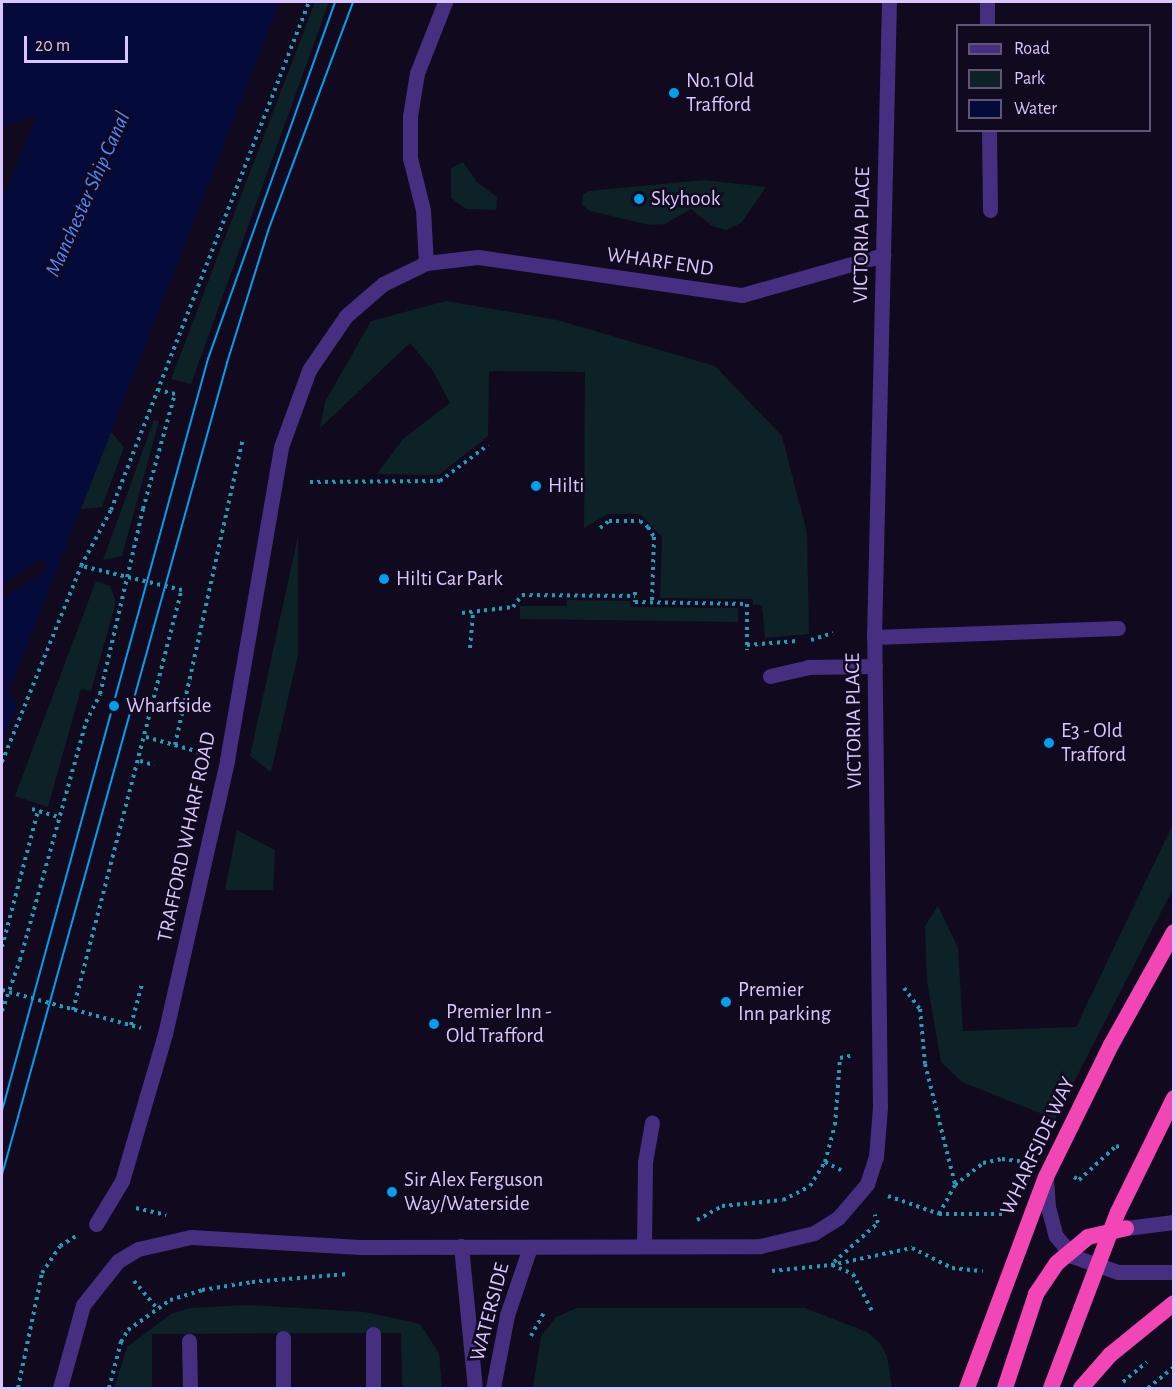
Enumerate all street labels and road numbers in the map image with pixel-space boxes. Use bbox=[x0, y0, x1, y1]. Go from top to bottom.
street label: VICTORIA PLACE bbox=[848, 167, 876, 303]
street label: WHARF END bbox=[605, 242, 715, 282]
street label: VICTORIA PLACE bbox=[840, 653, 868, 789]
street label: TRAFFORD WHARF ROAD bbox=[152, 730, 222, 944]
street label: WHARFSIDE WAY bbox=[995, 1073, 1081, 1219]
street label: WATERSIDE bbox=[465, 1260, 515, 1364]

